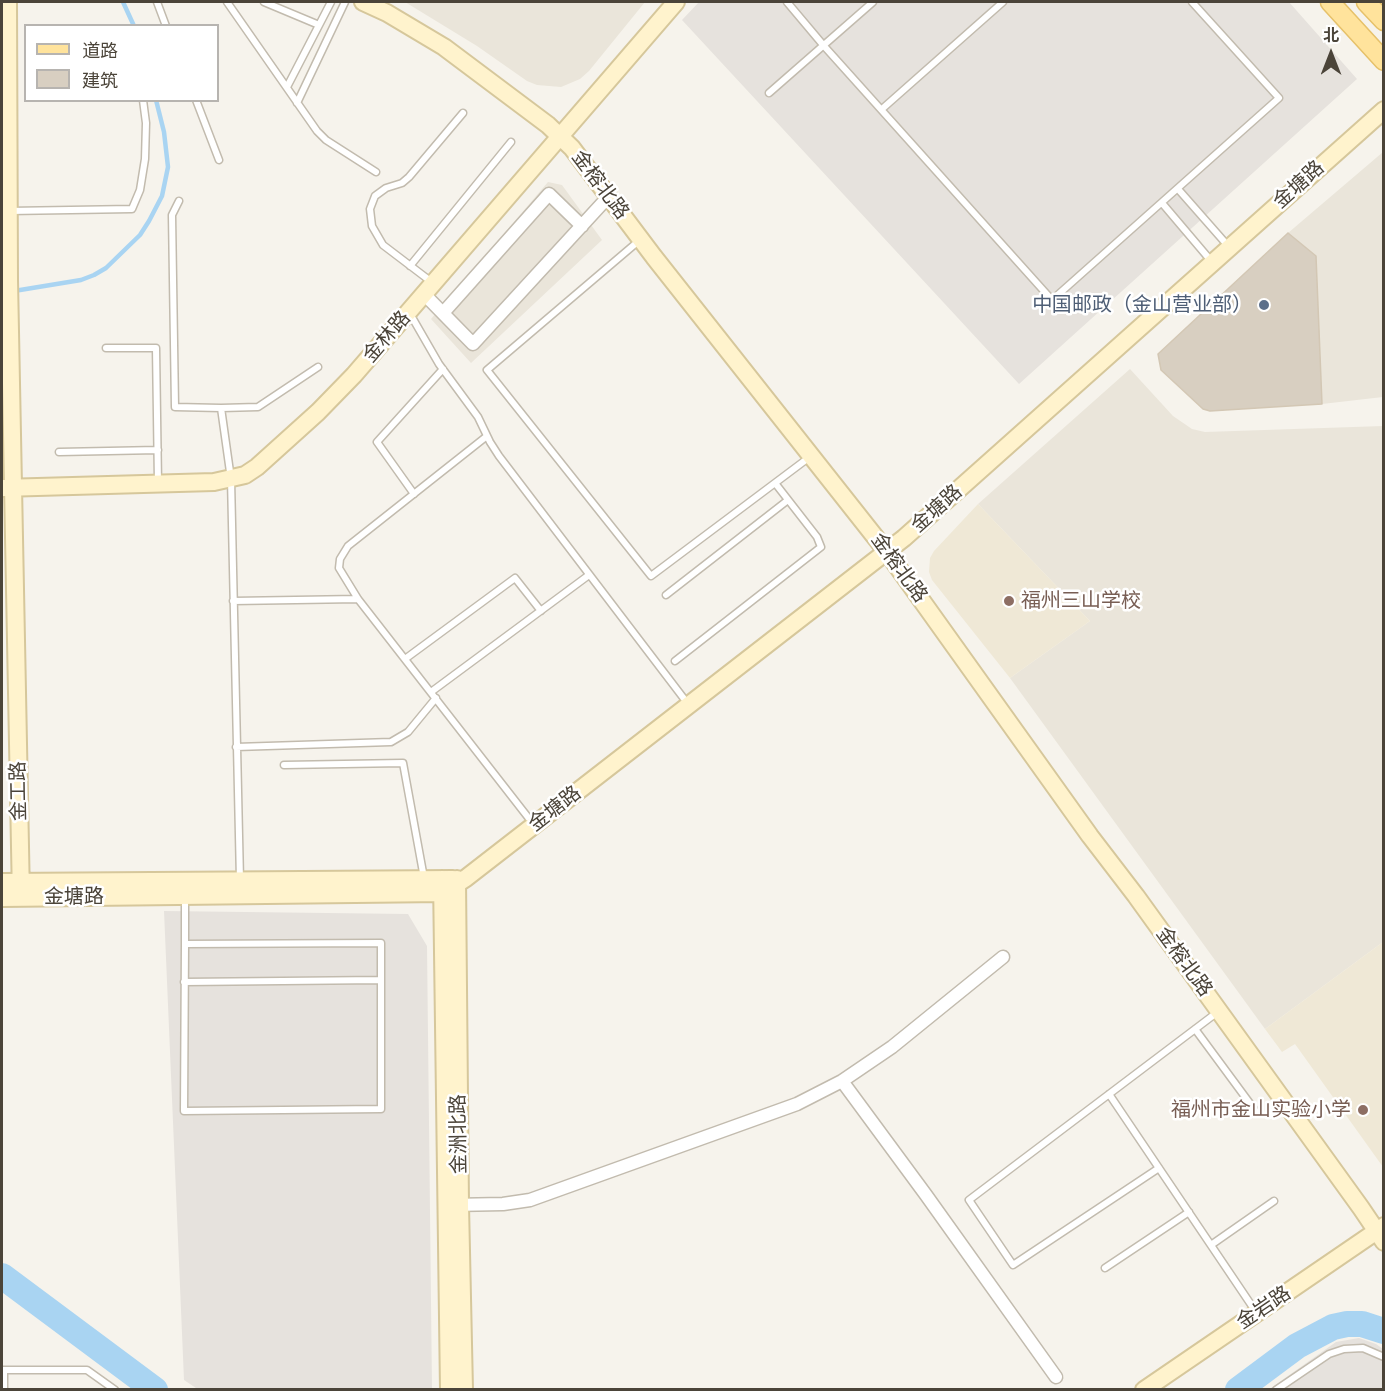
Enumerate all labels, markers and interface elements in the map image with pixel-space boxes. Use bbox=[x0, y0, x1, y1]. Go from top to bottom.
legend bbox=[24, 24, 219, 102]
north arrow bbox=[1301, 24, 1361, 84]
text: 北 bbox=[1323, 26, 1339, 45]
text: 道路 bbox=[82, 40, 118, 62]
text: 建筑 bbox=[82, 70, 118, 92]
street label: 金榕北路 bbox=[566, 146, 634, 224]
street label: 金塘路 bbox=[1269, 156, 1329, 214]
place label: 中国邮政（金山营业部） bbox=[1032, 293, 1252, 317]
marker: 中国邮政（金山营业部） bbox=[1257, 298, 1271, 312]
street label: 金林路 bbox=[358, 306, 416, 368]
street label: 金塘路 bbox=[907, 480, 967, 538]
street label: 金榕北路 bbox=[866, 529, 932, 607]
place label: 福州三山学校 bbox=[1021, 589, 1141, 613]
marker: 福州三山学校 bbox=[1002, 594, 1016, 608]
street label: 金工路 bbox=[6, 761, 32, 821]
street label: 金塘路 bbox=[524, 781, 586, 837]
street label: 金塘路 bbox=[44, 885, 104, 909]
street label: 金榕北路 bbox=[1151, 923, 1217, 1001]
street label: 金洲北路 bbox=[446, 1094, 472, 1174]
place label: 福州市金山实验小学 bbox=[1171, 1098, 1351, 1122]
marker: 福州市金山实验小学 bbox=[1356, 1103, 1370, 1117]
street label: 金岩路 bbox=[1232, 1281, 1296, 1335]

